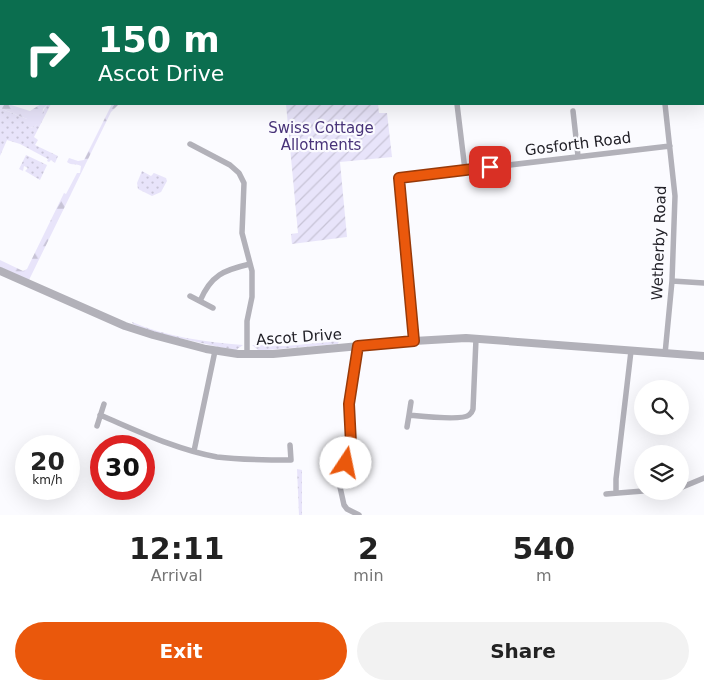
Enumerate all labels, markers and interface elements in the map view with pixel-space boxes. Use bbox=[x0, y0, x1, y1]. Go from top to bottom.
icon: right bbox=[15, 20, 80, 85]
text: 150 m bbox=[98, 20, 220, 60]
text: Ascot Drive bbox=[98, 61, 224, 86]
park label: Swiss Cottage Allotments bbox=[268, 119, 374, 154]
street label: Gosforth Road bbox=[524, 129, 632, 159]
pin bbox=[469, 146, 511, 188]
icon: arrive bbox=[476, 153, 504, 181]
street label: Wetherby Road bbox=[648, 185, 670, 301]
street label: Ascot Drive bbox=[255, 325, 343, 349]
map controls bbox=[634, 380, 689, 500]
button: search bbox=[634, 380, 689, 435]
speed limit sign: 30 bbox=[90, 435, 155, 500]
position arrow bbox=[319, 436, 371, 488]
button: layers bbox=[634, 445, 689, 500]
text: 20 bbox=[30, 447, 65, 476]
text: km/h bbox=[32, 473, 63, 487]
text: 12:11 bbox=[129, 531, 224, 566]
text: 2 bbox=[358, 531, 379, 566]
text: 540 bbox=[512, 531, 575, 566]
text: Arrival bbox=[151, 566, 203, 585]
text: min bbox=[353, 566, 384, 585]
text: m bbox=[536, 566, 552, 585]
button: Exit bbox=[15, 622, 347, 680]
button: Share bbox=[357, 622, 689, 680]

